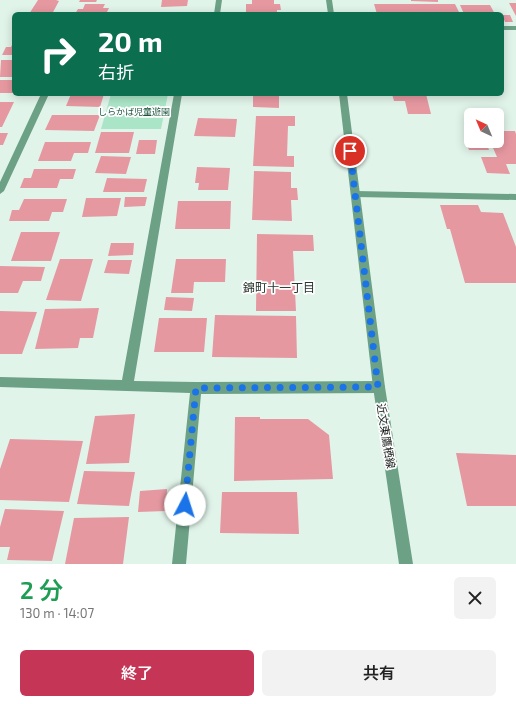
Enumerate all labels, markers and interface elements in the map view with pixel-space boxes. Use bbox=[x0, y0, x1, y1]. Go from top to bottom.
text: 20 m bbox=[98, 24, 163, 58]
icon: right bbox=[32, 28, 84, 80]
text: 右折 bbox=[98, 61, 134, 83]
park label: しらかば児童遊園 bbox=[98, 106, 170, 117]
north arrow bbox=[464, 108, 504, 148]
map controls bbox=[464, 108, 504, 148]
pin bbox=[333, 134, 367, 168]
icon: arrive bbox=[339, 140, 361, 162]
district label: 錦町十一丁目 bbox=[243, 280, 315, 294]
street label: 近文東鷹栖線 bbox=[375, 402, 398, 470]
position arrow bbox=[164, 484, 206, 526]
text: 2 分 bbox=[20, 575, 63, 604]
button: close bbox=[454, 577, 496, 619]
text: 130 m · 14:07 bbox=[20, 605, 94, 621]
button: 終了 bbox=[20, 650, 254, 696]
button: 共有 bbox=[262, 650, 496, 696]

